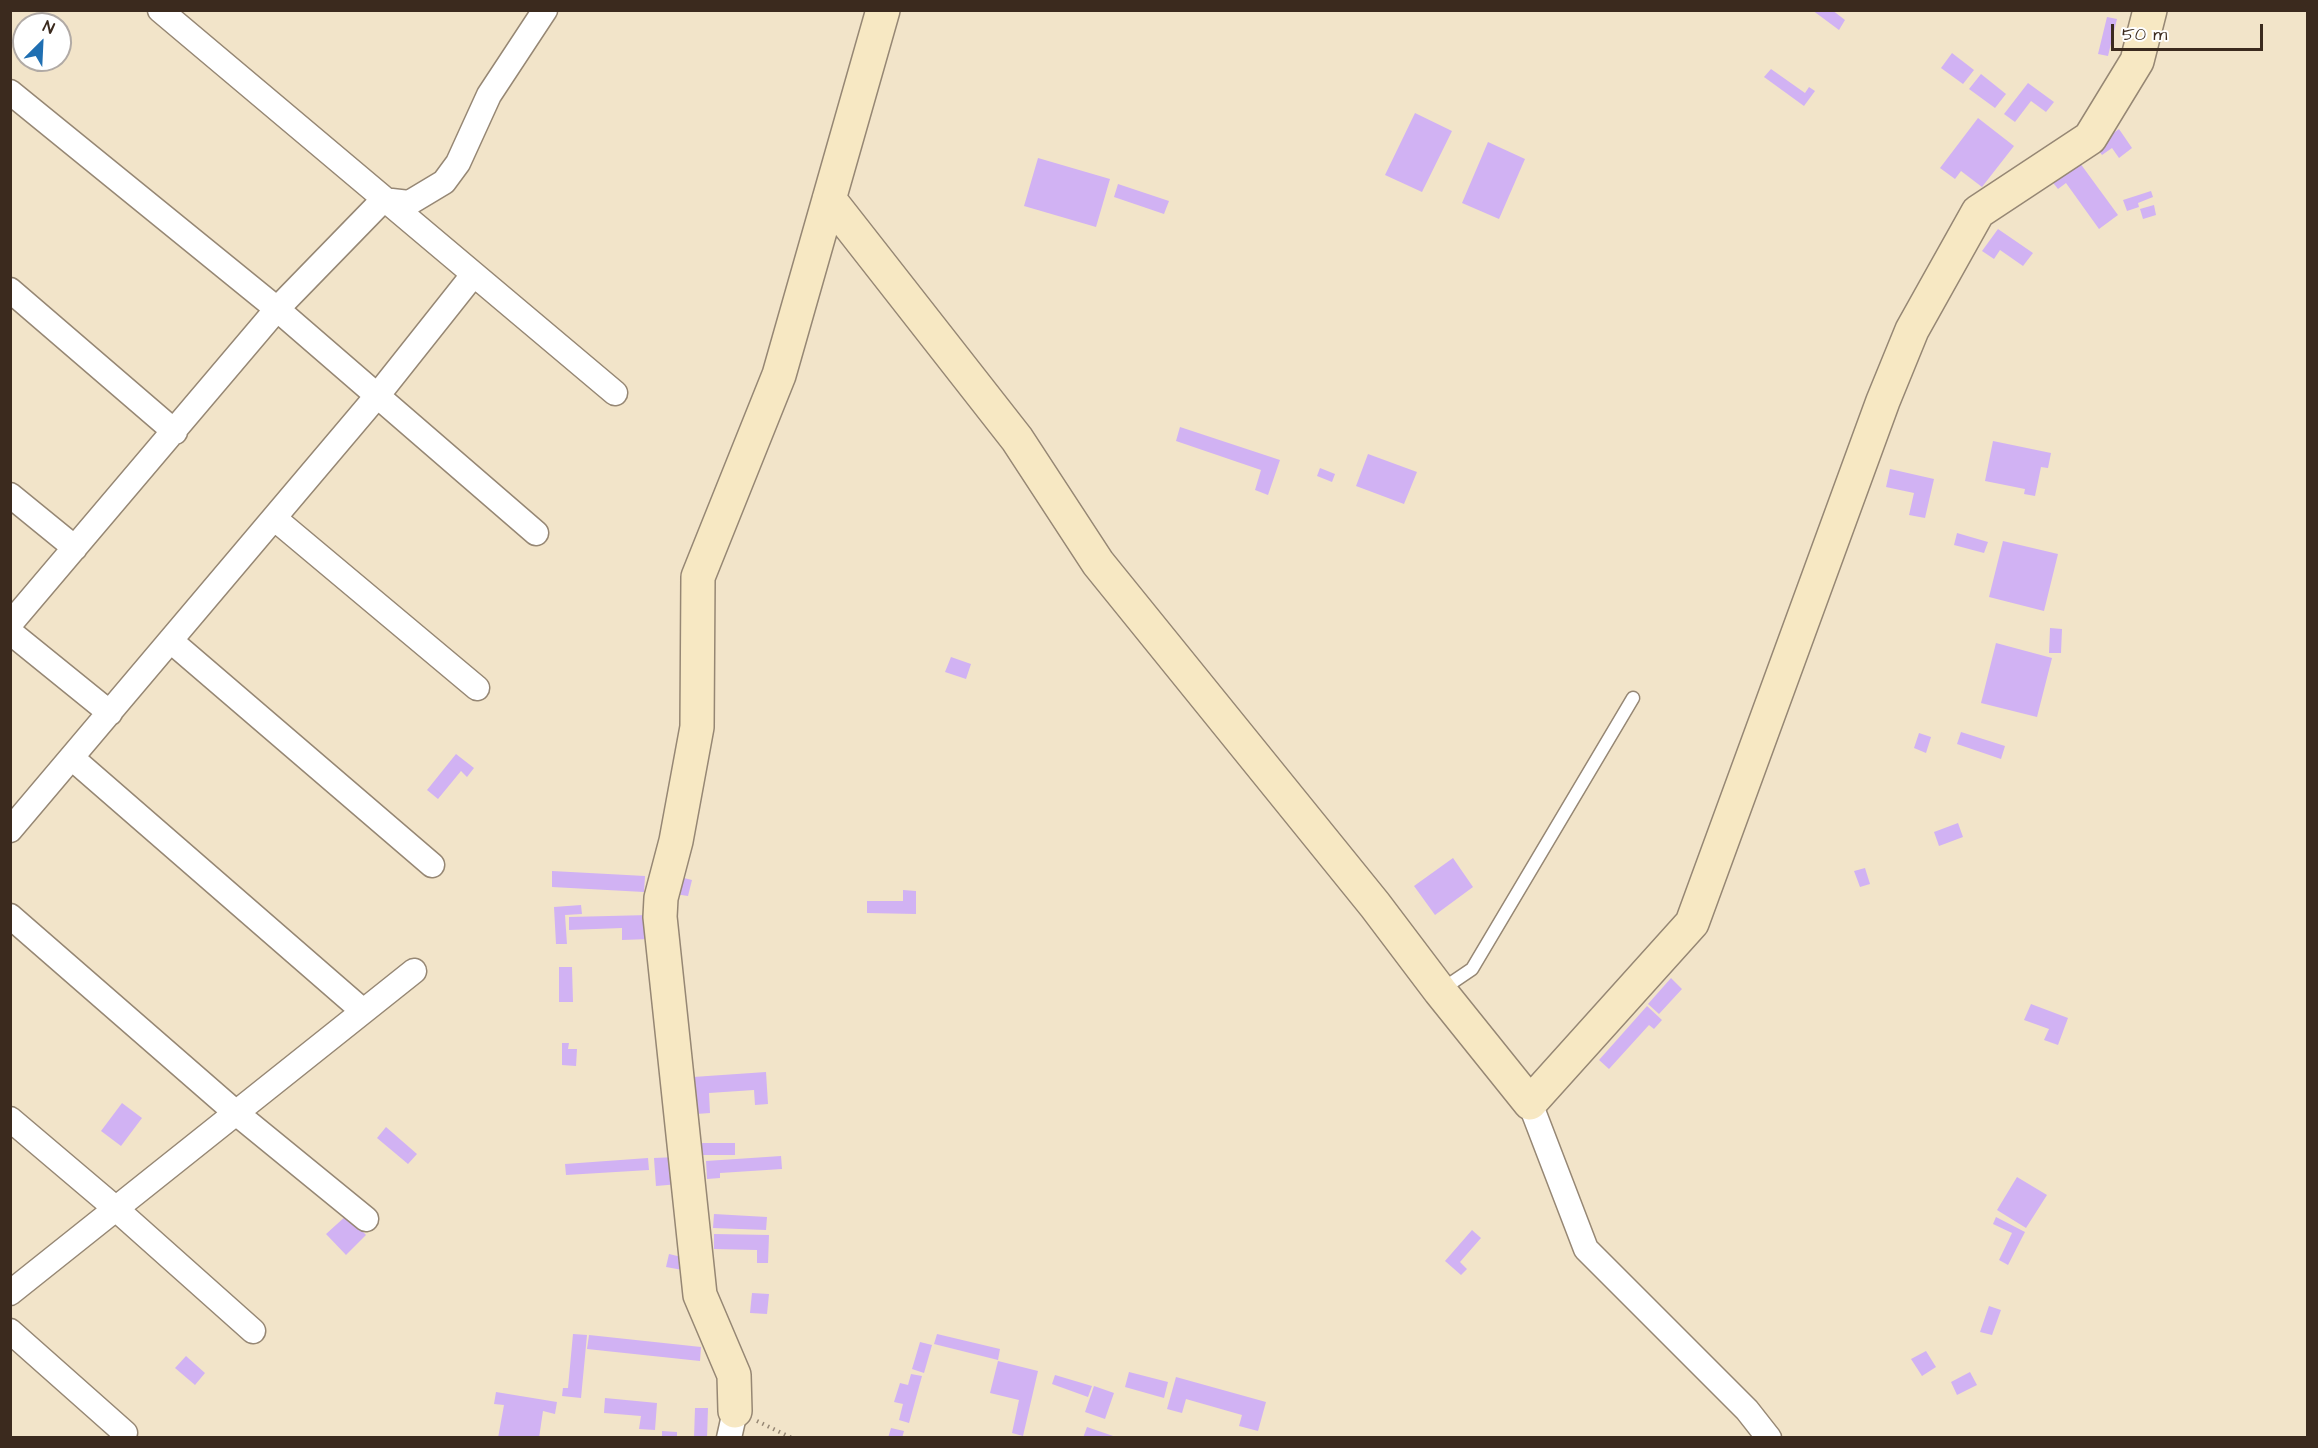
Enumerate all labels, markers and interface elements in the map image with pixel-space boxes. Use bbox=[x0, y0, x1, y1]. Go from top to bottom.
north arrow bbox=[12, 12, 72, 72]
scale bar bbox=[2114, 12, 2266, 50]
text: N bbox=[39, 15, 58, 39]
text: 50 m bbox=[2122, 22, 2167, 47]

